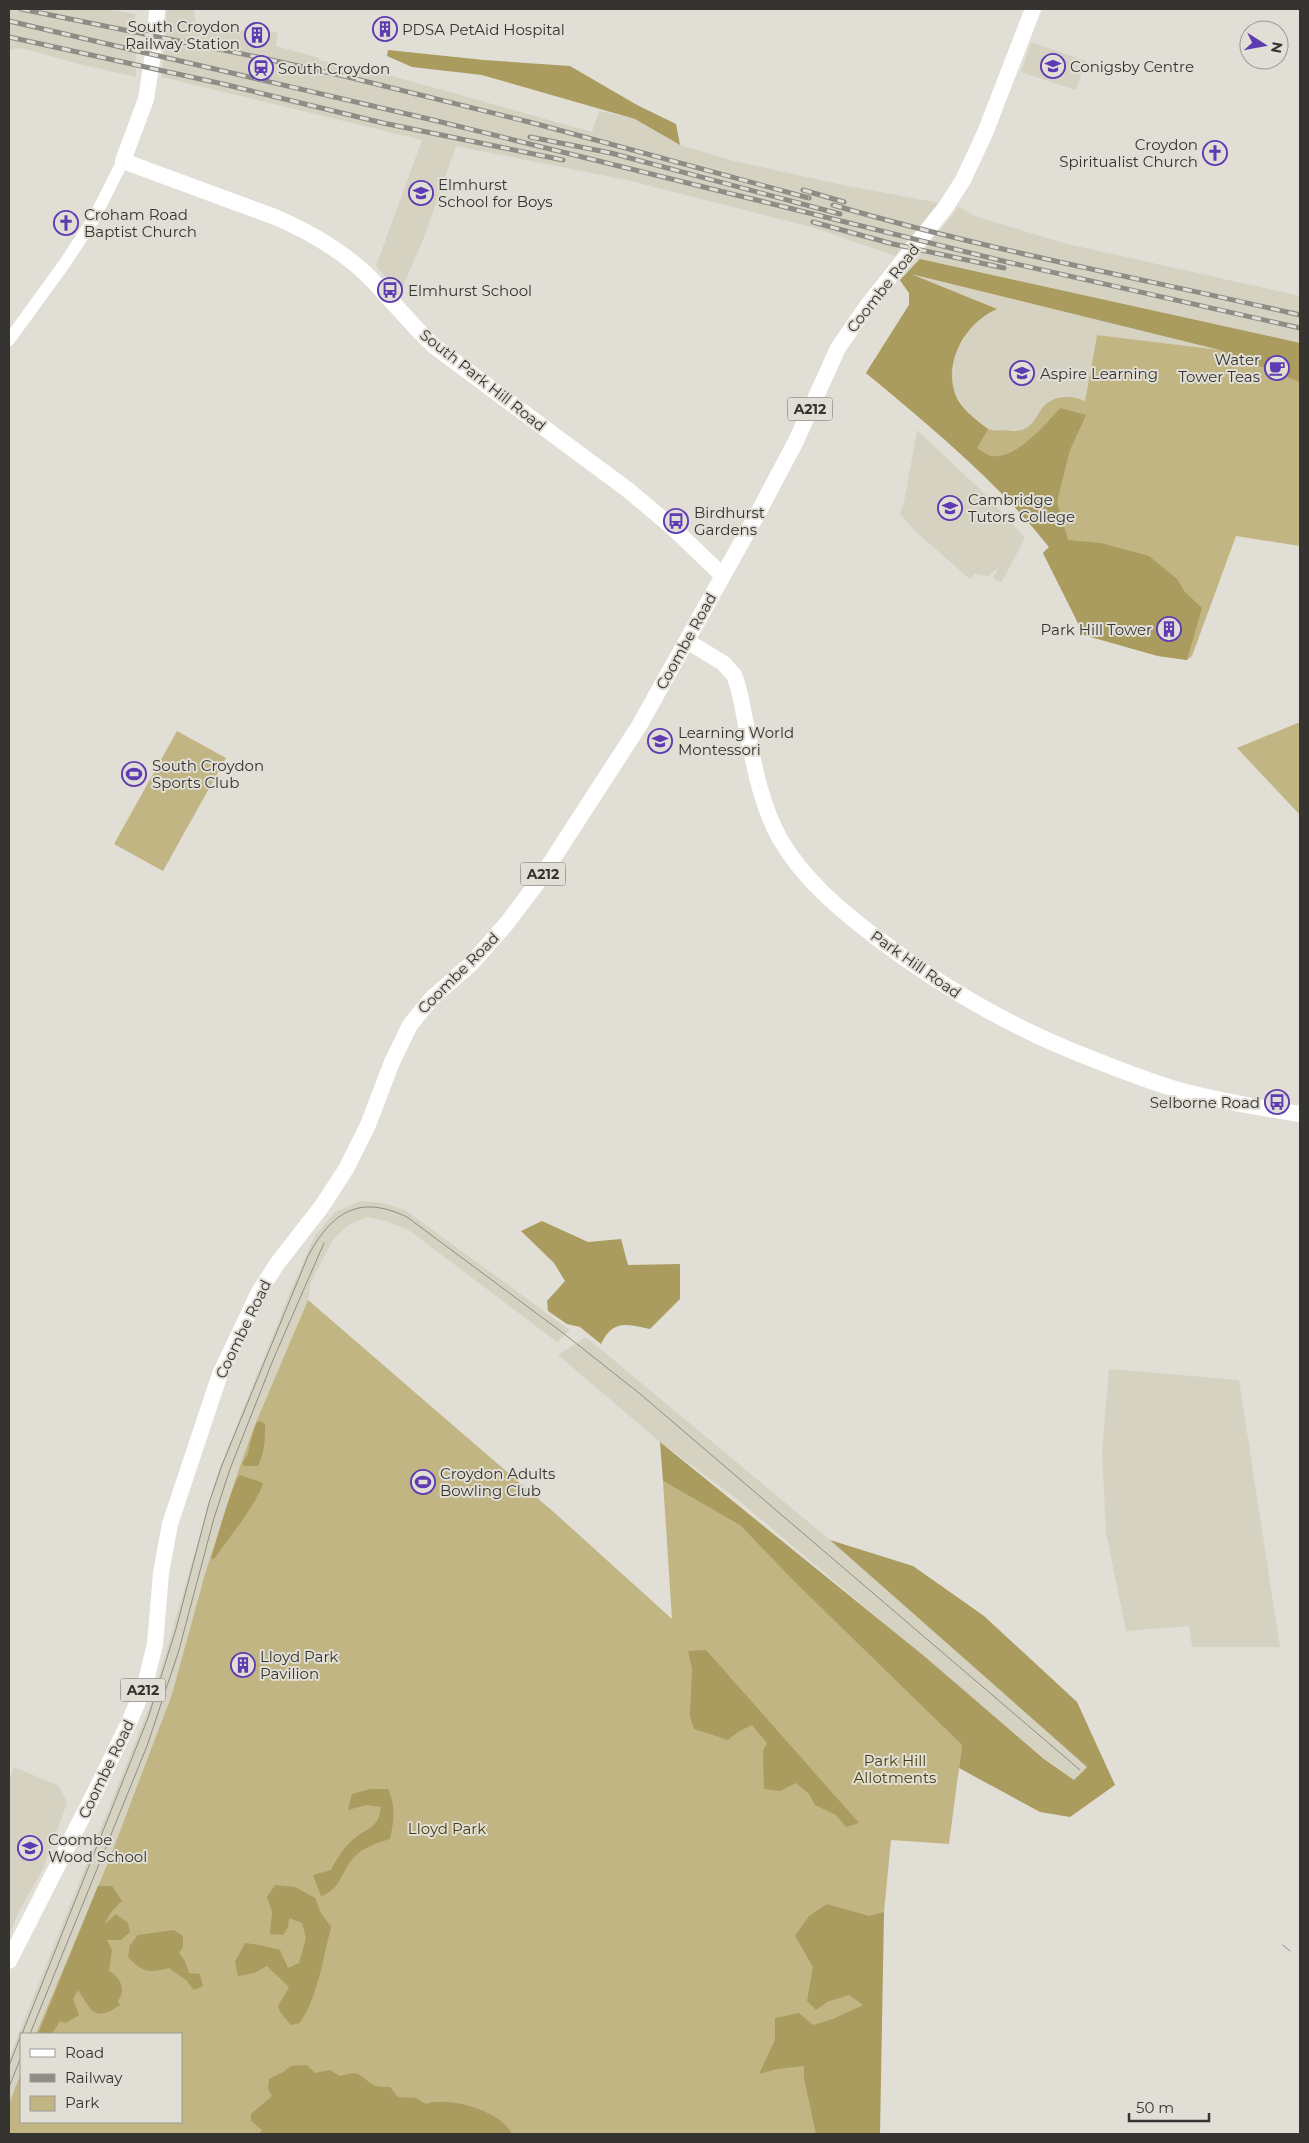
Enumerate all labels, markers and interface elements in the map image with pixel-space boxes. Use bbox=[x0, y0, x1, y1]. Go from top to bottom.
building icon: PDSA PetAid Hospital bbox=[372, 16, 398, 42]
place label: South Croydon Railway Station bbox=[125, 17, 240, 53]
place label: PDSA PetAid Hospital bbox=[402, 20, 565, 39]
north arrow bbox=[1239, 20, 1289, 70]
building icon: South Croydon Railway Station bbox=[244, 22, 270, 48]
text: N bbox=[1267, 40, 1287, 55]
school or university icon: Conigsby Centre bbox=[1040, 53, 1066, 79]
station icon: South Croydon bbox=[248, 55, 274, 81]
place label: Conigsby Centre bbox=[1070, 57, 1194, 76]
place label: South Croydon bbox=[278, 59, 390, 78]
place label: Croydon Spiritualist Church bbox=[1059, 135, 1198, 171]
church icon: Croydon Spiritualist Church bbox=[1202, 140, 1228, 166]
place label: Elmhurst School for Boys bbox=[438, 175, 553, 211]
school or university icon: Elmhurst School for Boys bbox=[408, 180, 434, 206]
place label: Croham Road Baptist Church bbox=[84, 205, 197, 241]
church icon: Croham Road Baptist Church bbox=[53, 210, 79, 236]
street label: Coombe Road bbox=[842, 240, 924, 336]
bus stop icon: Elmhurst School bbox=[377, 277, 403, 303]
place label: Elmhurst School bbox=[408, 281, 532, 300]
street label: South Park Hill Road bbox=[416, 325, 550, 435]
place label: Water Tower Teas bbox=[1178, 350, 1260, 386]
cafe icon: Water Tower Teas bbox=[1264, 355, 1290, 381]
school or university icon: Aspire Learning bbox=[1009, 360, 1035, 386]
place label: Aspire Learning bbox=[1040, 364, 1158, 383]
road number: A212 bbox=[788, 398, 832, 420]
place label: Cambridge Tutors College bbox=[968, 490, 1075, 526]
school or university icon: Cambridge Tutors College bbox=[937, 495, 963, 521]
place label: Birdhurst Gardens bbox=[694, 503, 765, 539]
bus stop icon: Birdhurst Gardens bbox=[663, 508, 689, 534]
street label: Coombe Road bbox=[652, 589, 720, 693]
building icon: Park Hill Tower bbox=[1156, 616, 1182, 642]
place label: Park Hill Tower bbox=[1041, 620, 1152, 639]
place label: Learning World Montessori bbox=[678, 723, 794, 759]
school or university icon: Learning World Montessori bbox=[647, 728, 673, 754]
place label: South Croydon Sports Club bbox=[152, 756, 264, 792]
sports icon: South Croydon Sports Club bbox=[121, 761, 147, 787]
road number: A212 bbox=[520, 862, 566, 886]
street label: Park Hill Road bbox=[867, 926, 965, 1002]
street label: Coombe Road bbox=[413, 928, 503, 1018]
bus stop icon: Selborne Road bbox=[1264, 1089, 1290, 1115]
place label: Selborne Road bbox=[1150, 1093, 1260, 1112]
street label: Coombe Road bbox=[211, 1277, 275, 1381]
place label: Croydon Adults Bowling Club bbox=[440, 1464, 555, 1500]
sports icon: Croydon Adults Bowling Club bbox=[410, 1469, 436, 1495]
place label: Lloyd Park Pavilion bbox=[260, 1647, 338, 1683]
building icon: Lloyd Park Pavilion bbox=[230, 1652, 256, 1678]
road number: A212 bbox=[120, 1678, 166, 1702]
street label: Coombe Road bbox=[74, 1717, 138, 1821]
park label: Park Hill Allotments bbox=[854, 1751, 936, 1787]
park label: Lloyd Park bbox=[408, 1819, 486, 1838]
place label: Coombe Wood School bbox=[48, 1830, 147, 1866]
school or university icon: Coombe Wood School bbox=[17, 1835, 43, 1861]
legend bbox=[20, 2033, 182, 2123]
text: Road bbox=[65, 2043, 104, 2062]
text: Railway bbox=[65, 2068, 123, 2087]
scale bar bbox=[1129, 2090, 1209, 2122]
text: Park bbox=[65, 2093, 99, 2112]
text: 50 m bbox=[1136, 2098, 1174, 2117]

